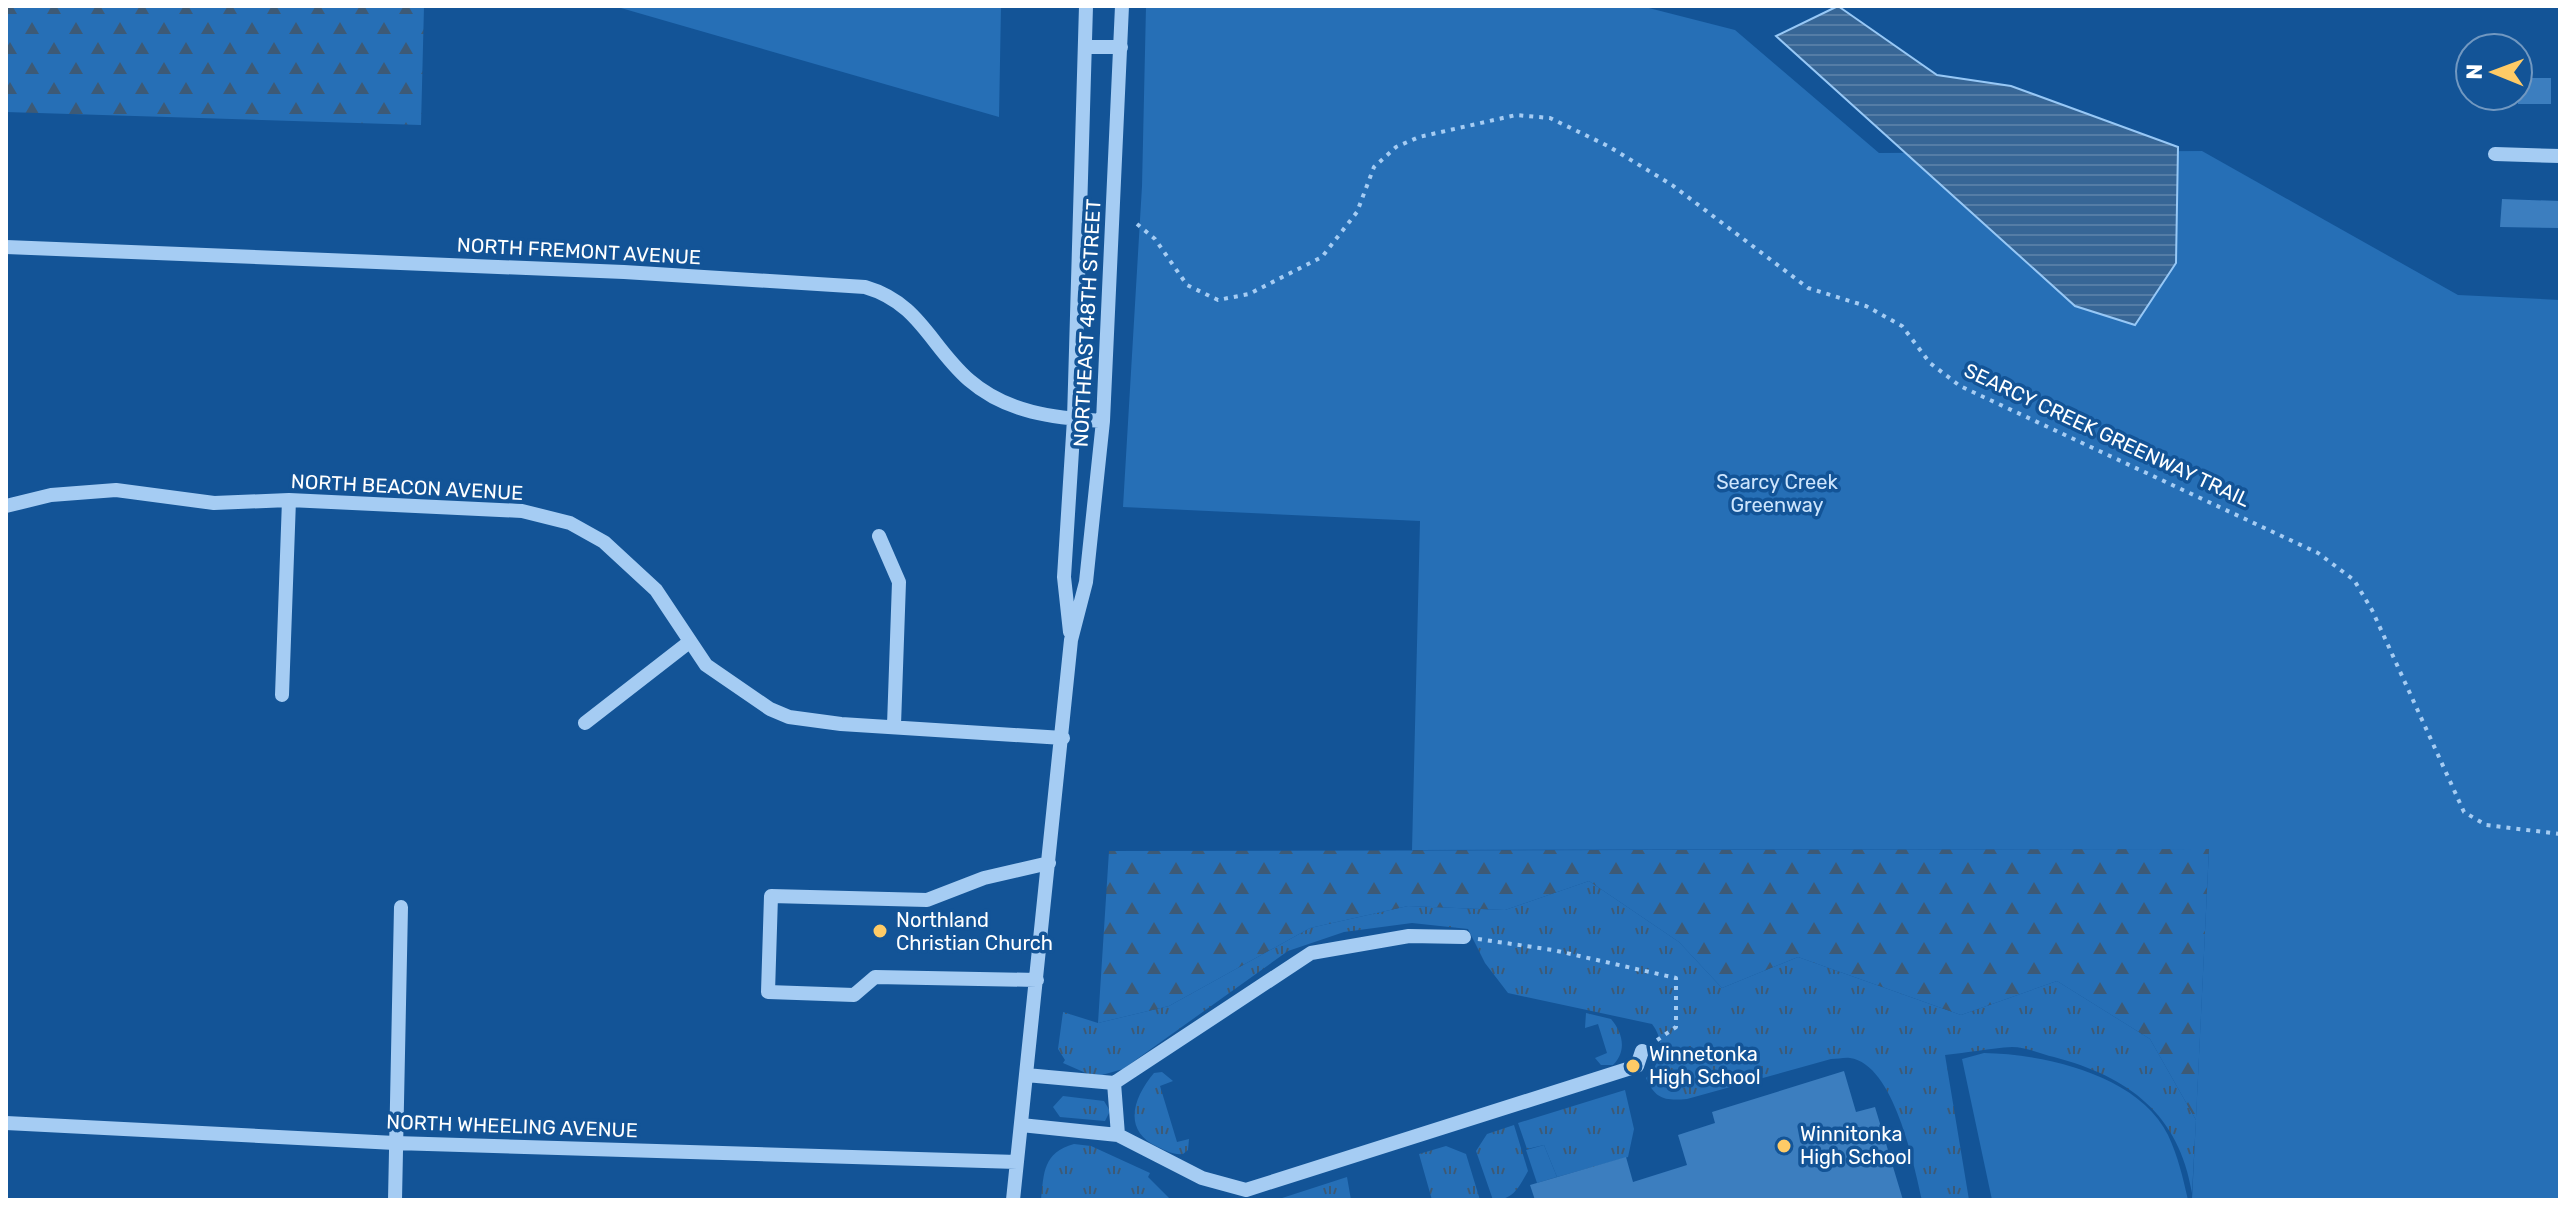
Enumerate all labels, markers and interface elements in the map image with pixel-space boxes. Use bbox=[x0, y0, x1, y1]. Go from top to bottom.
north arrow bbox=[2454, 32, 2534, 112]
text: N bbox=[2461, 64, 2488, 80]
street label: NORTHEAST 48TH STREET bbox=[1069, 198, 1106, 448]
street label: NORTH FREMONT AVENUE bbox=[456, 233, 702, 269]
street label: SEARCY CREEK GREENWAY TRAIL bbox=[1960, 358, 2254, 512]
street label: NORTH BEACON AVENUE bbox=[290, 469, 524, 505]
park label: Searcy Creek Greenway bbox=[1716, 470, 1839, 517]
place label: Northland Christian Church bbox=[896, 908, 1053, 955]
marker: Northland Christian Church bbox=[871, 922, 889, 940]
place label: Winnetonka High School bbox=[1649, 1042, 1761, 1089]
marker: Winnetonka High School bbox=[1624, 1057, 1642, 1075]
street label: NORTH WHEELING AVENUE bbox=[386, 1110, 638, 1142]
place label: Winnitonka High School bbox=[1800, 1122, 1912, 1169]
marker: Winnitonka High School bbox=[1775, 1137, 1793, 1155]

